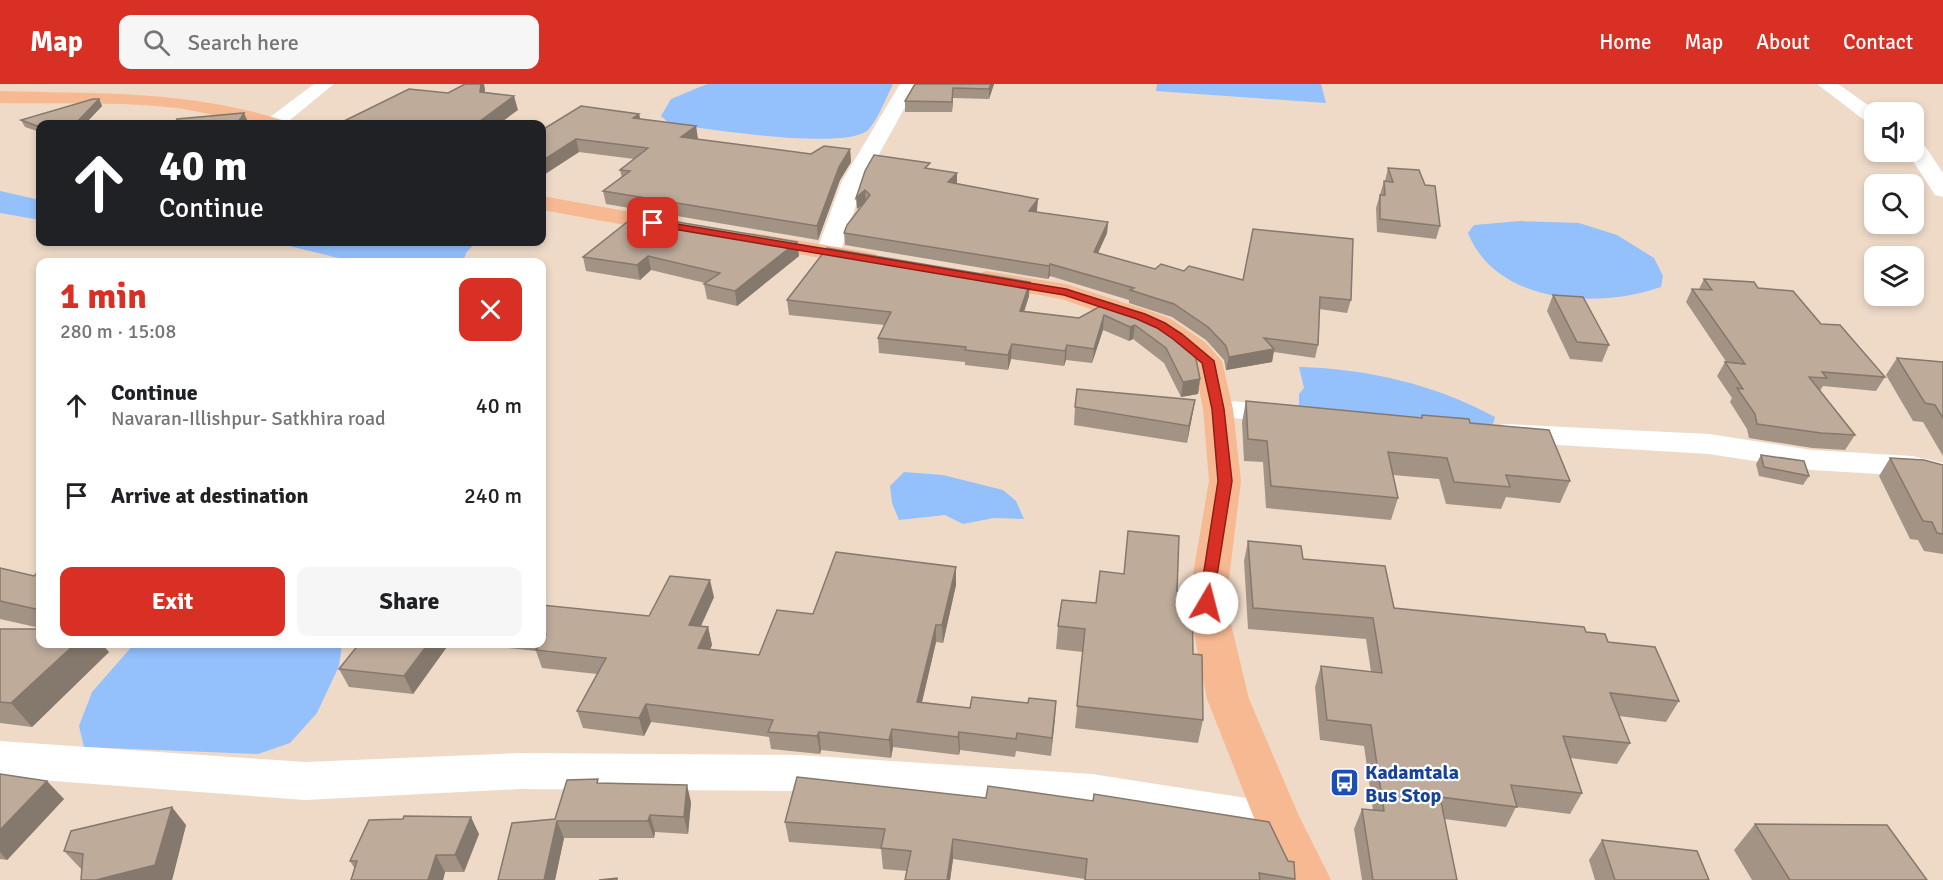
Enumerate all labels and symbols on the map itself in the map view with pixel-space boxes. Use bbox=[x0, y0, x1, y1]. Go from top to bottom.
pin bbox=[627, 197, 678, 248]
position arrow bbox=[1175, 571, 1239, 635]
place label: Kadamtala Bus Stop bbox=[1365, 760, 1459, 808]
bus stop icon: Kadamtala Bus Stop bbox=[1328, 767, 1360, 799]

